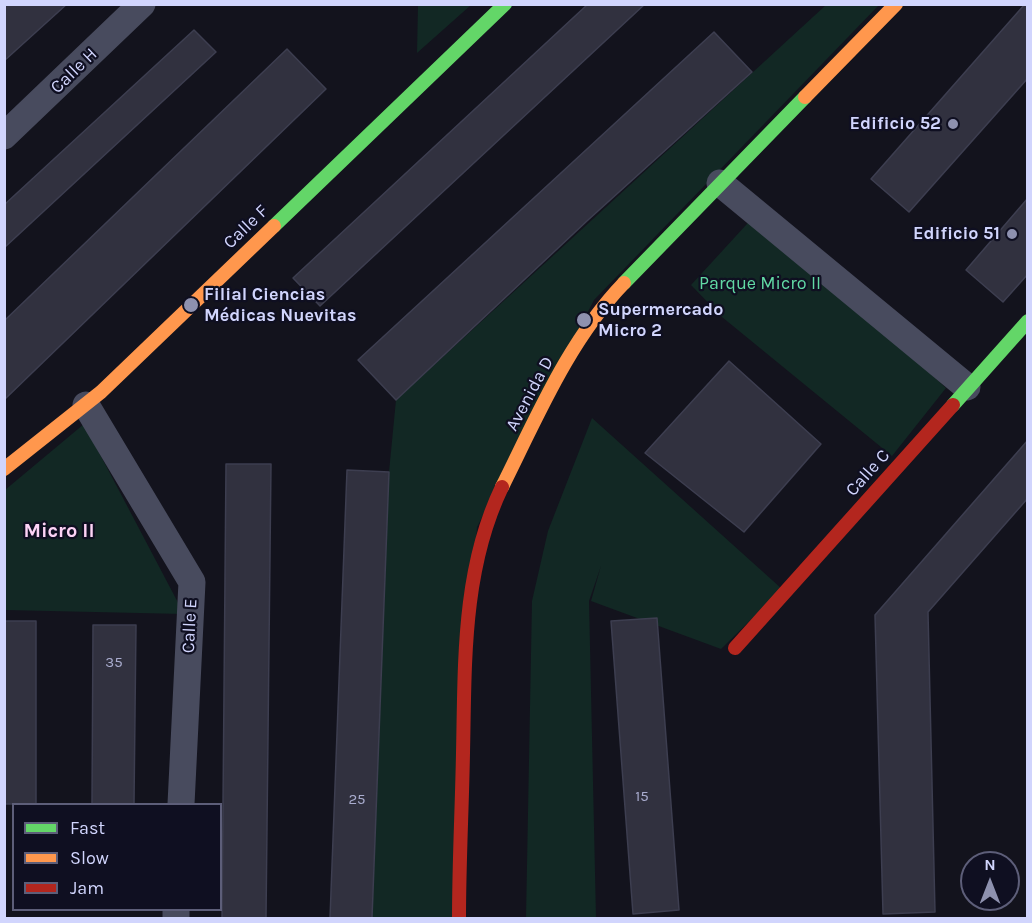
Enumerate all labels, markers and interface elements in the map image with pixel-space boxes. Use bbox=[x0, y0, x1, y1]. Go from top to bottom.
street label: Calle H bbox=[46, 44, 102, 98]
place label: Edificio 52 bbox=[849, 113, 941, 135]
marker: Edificio 52 bbox=[946, 117, 960, 131]
street label: Calle F bbox=[219, 200, 273, 254]
place label: Edificio 51 bbox=[913, 223, 1000, 245]
marker: Edificio 51 bbox=[1005, 227, 1019, 241]
park label: Parque Micro II bbox=[699, 273, 821, 295]
place label: Filial Ciencias Médicas Nuevitas bbox=[204, 284, 356, 326]
marker: Filial Ciencias Médicas Nuevitas bbox=[182, 296, 200, 314]
place label: Supermercado Micro 2 bbox=[598, 299, 723, 342]
marker: Supermercado Micro 2 bbox=[575, 311, 593, 329]
street label: Avenida D bbox=[501, 353, 559, 435]
street label: Calle C bbox=[841, 445, 895, 501]
district label: Micro II bbox=[23, 519, 95, 543]
street label: Calle E bbox=[178, 598, 202, 654]
house number: 35 bbox=[105, 654, 123, 672]
house number: 15 bbox=[635, 788, 649, 806]
house number: 25 bbox=[348, 791, 366, 809]
legend bbox=[12, 803, 222, 911]
text: Fast bbox=[70, 817, 105, 839]
text: Slow bbox=[70, 847, 109, 869]
north arrow bbox=[960, 851, 1020, 911]
text: N bbox=[984, 855, 996, 874]
text: Jam bbox=[70, 877, 104, 899]

